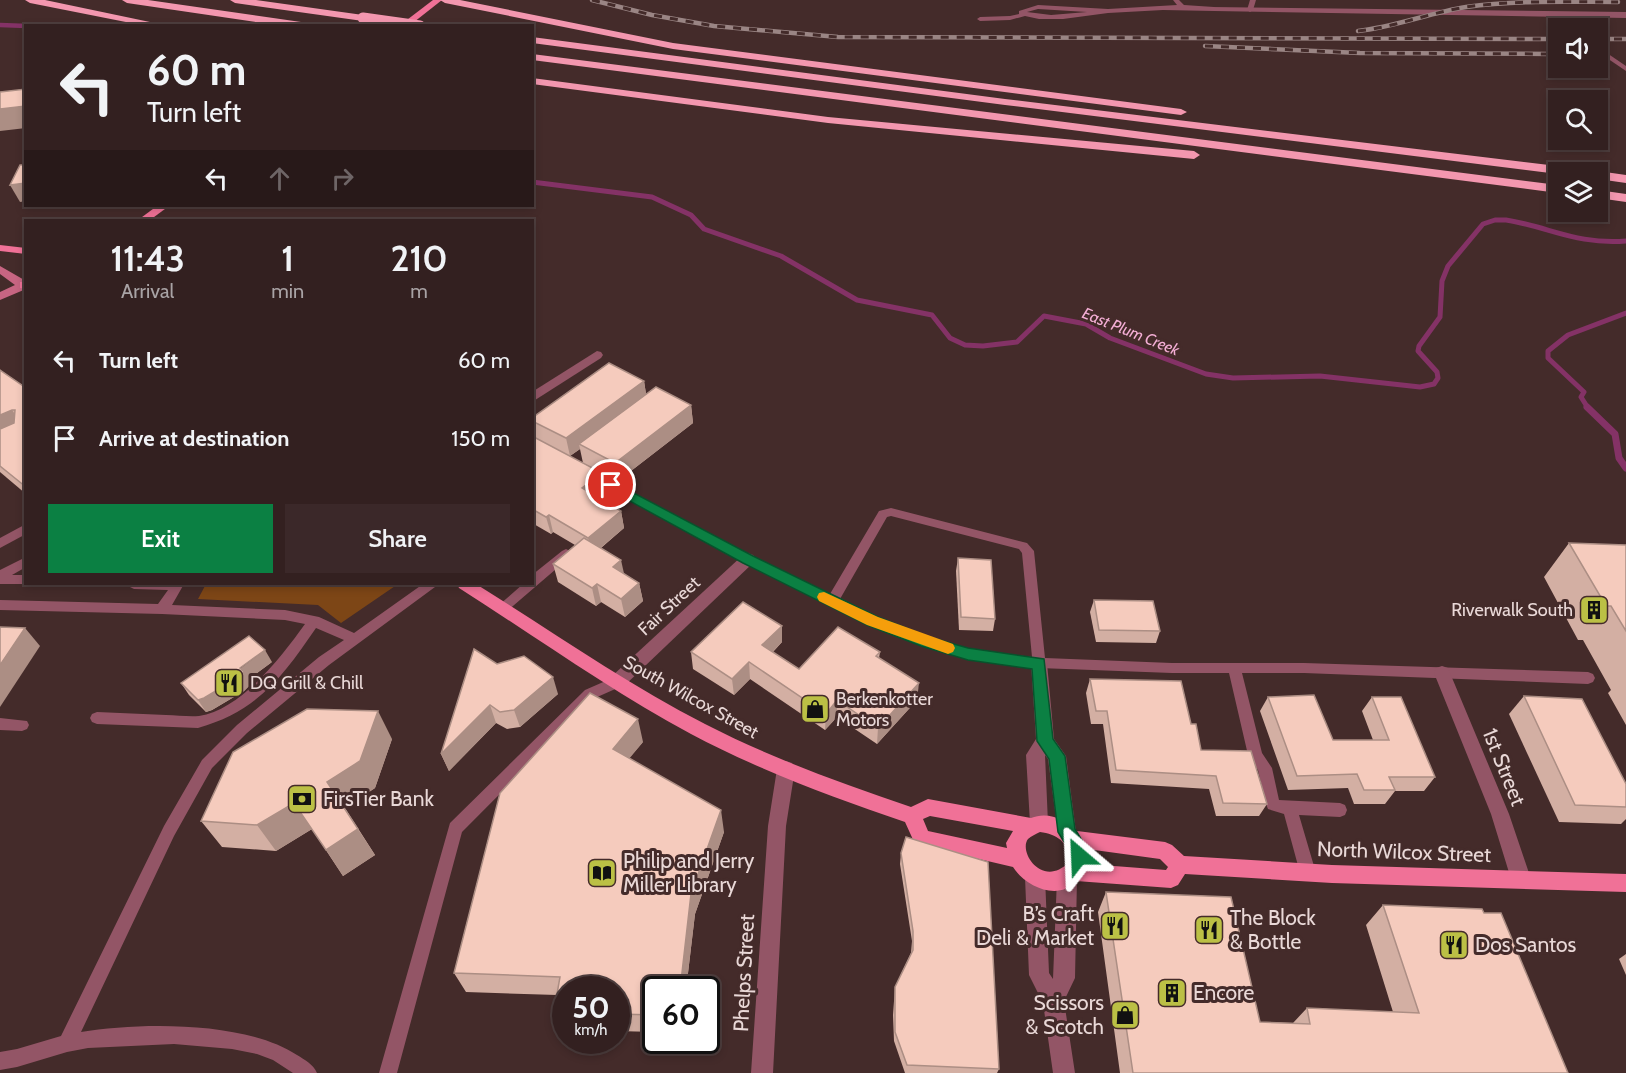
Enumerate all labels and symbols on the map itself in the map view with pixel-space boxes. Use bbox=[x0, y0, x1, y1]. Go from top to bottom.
water label: East Plum Creek bbox=[1080, 303, 1183, 360]
pin bbox=[585, 459, 636, 510]
street label: Fair Street bbox=[633, 572, 705, 640]
building icon: Riverwalk South bbox=[1578, 594, 1610, 626]
place label: Riverwalk South bbox=[1451, 599, 1573, 621]
street label: South Wilcox Street bbox=[620, 651, 762, 743]
restaurant icon: DQ Grill & Chill bbox=[213, 667, 245, 699]
place label: DQ Grill & Chill bbox=[250, 672, 364, 694]
place label: Berkenkotter Motors bbox=[836, 688, 933, 731]
shop icon: Berkenkotter Motors bbox=[799, 693, 831, 725]
street label: 1st Street bbox=[1478, 724, 1531, 809]
bank icon: FirsTier Bank bbox=[286, 783, 318, 815]
place label: FirsTier Bank bbox=[323, 786, 434, 811]
position arrow bbox=[1047, 824, 1111, 888]
street label: North Wilcox Street bbox=[1317, 836, 1491, 867]
place label: Philip and Jerry Miller Library bbox=[623, 848, 755, 897]
library icon: Philip and Jerry Miller Library bbox=[586, 857, 618, 889]
place label: B’s Craft Deli & Market bbox=[976, 901, 1094, 950]
place label: The Block & Bottle bbox=[1230, 905, 1316, 954]
restaurant icon: B’s Craft Deli & Market bbox=[1099, 910, 1131, 942]
street label: Phelps Street bbox=[728, 913, 759, 1033]
restaurant icon: The Block & Bottle bbox=[1193, 914, 1225, 946]
restaurant icon: Dos Santos bbox=[1438, 929, 1470, 961]
place label: Dos Santos bbox=[1475, 932, 1577, 957]
speed limit sign: 60 bbox=[642, 976, 720, 1054]
building icon: Encore bbox=[1156, 977, 1188, 1009]
place label: Encore bbox=[1193, 980, 1254, 1005]
place label: Scissors & Scotch bbox=[1025, 990, 1104, 1039]
shop icon: Scissors & Scotch bbox=[1109, 999, 1141, 1031]

